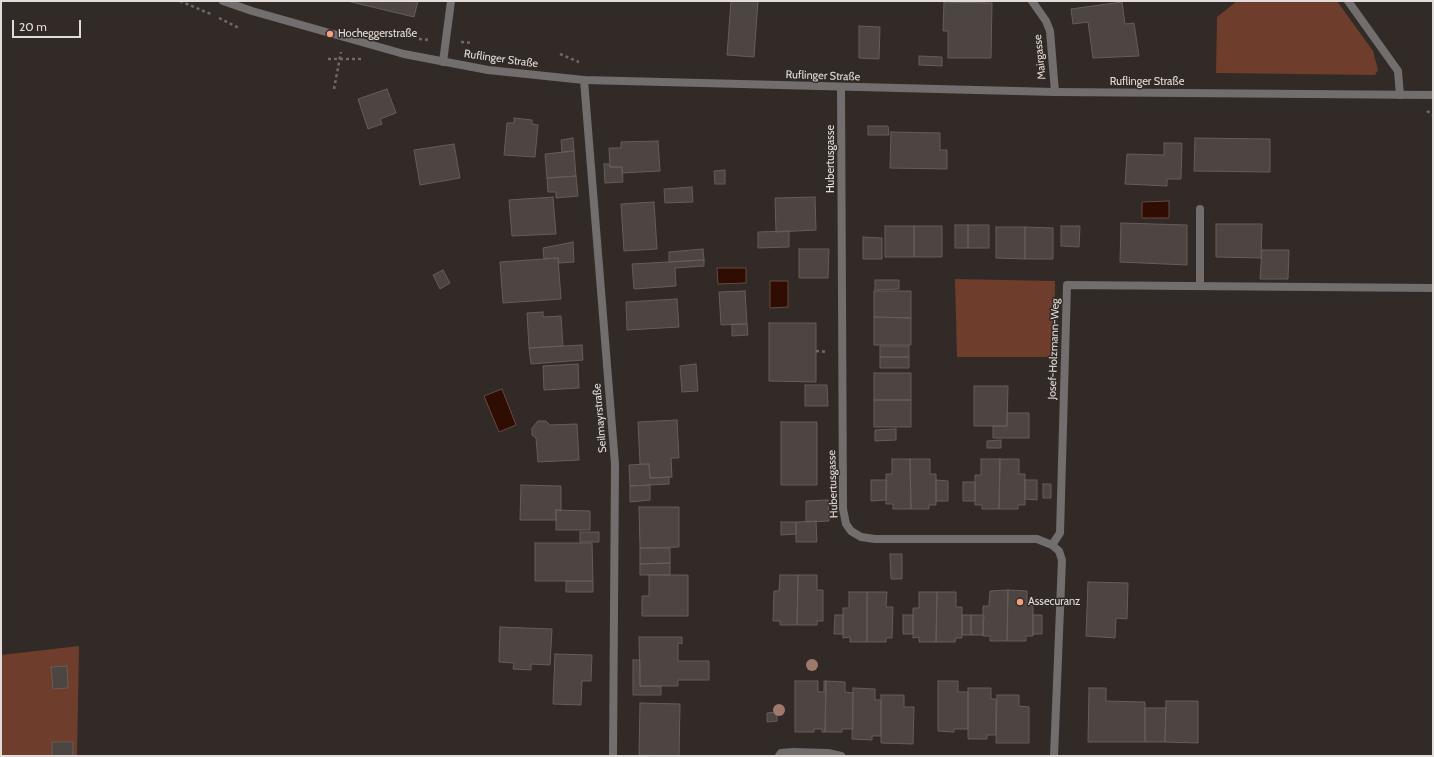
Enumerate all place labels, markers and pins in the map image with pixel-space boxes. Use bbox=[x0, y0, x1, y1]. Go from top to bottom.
place label: Hocheggerstraße bbox=[338, 27, 417, 41]
marker: Hocheggerstraße bbox=[325, 29, 335, 39]
place label: Assecuranz bbox=[1028, 595, 1080, 609]
marker: Assecuranz bbox=[1015, 597, 1025, 607]

